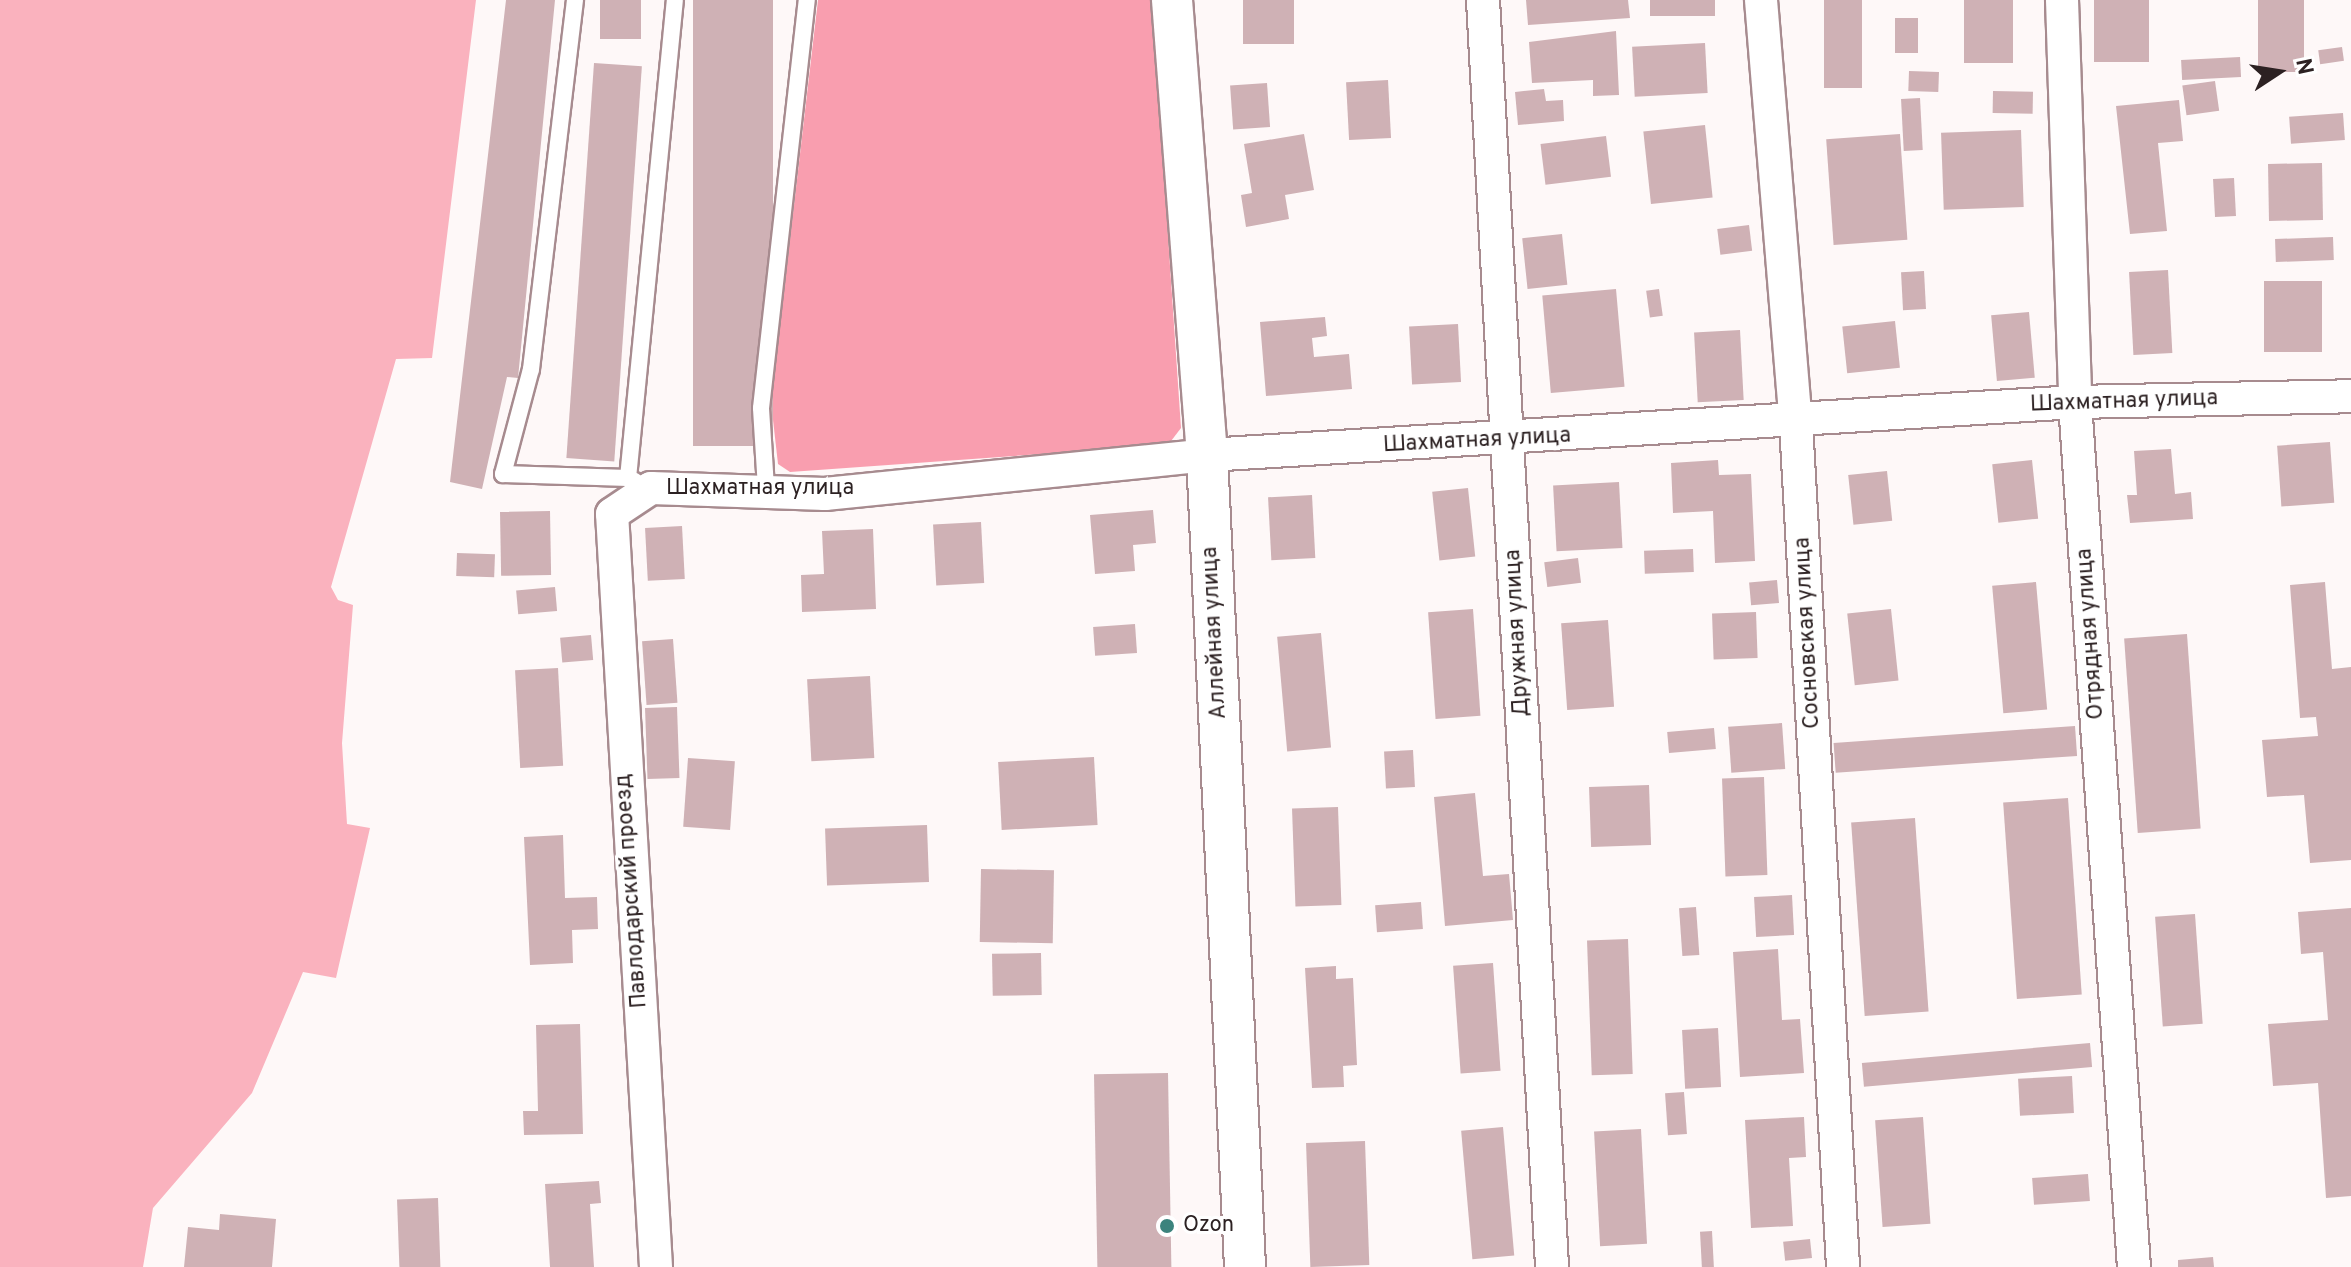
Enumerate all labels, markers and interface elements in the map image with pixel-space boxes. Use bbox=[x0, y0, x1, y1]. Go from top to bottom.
north arrow bbox=[2239, 32, 2319, 112]
text: N bbox=[2288, 56, 2318, 77]
street label: Шахматная улица bbox=[2030, 386, 2218, 418]
street label: Шахматная улица bbox=[1382, 423, 1572, 459]
street label: Шахматная улица bbox=[666, 476, 854, 502]
street label: Сосновская улица bbox=[1790, 537, 1826, 729]
street label: Аллейная улица bbox=[1197, 546, 1233, 720]
street label: Отрядная улица bbox=[2072, 548, 2110, 720]
street label: Дружная улица bbox=[1500, 549, 1536, 717]
street label: Павлодарский проезд bbox=[611, 773, 653, 1009]
place label: Ozon bbox=[1183, 1213, 1234, 1239]
marker: Ozon bbox=[1158, 1217, 1176, 1235]

